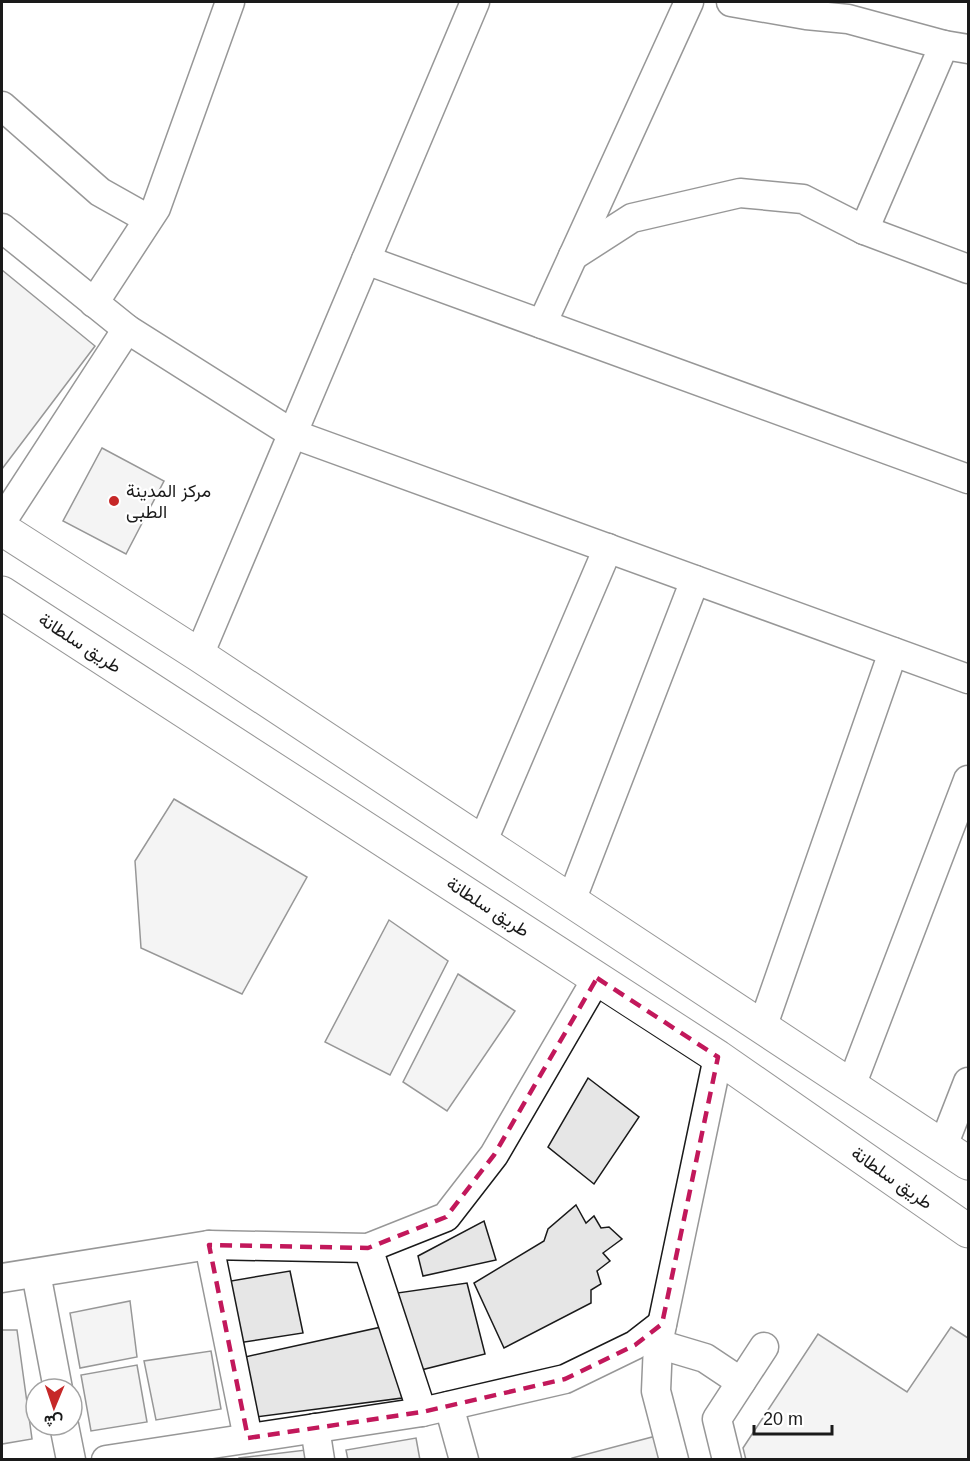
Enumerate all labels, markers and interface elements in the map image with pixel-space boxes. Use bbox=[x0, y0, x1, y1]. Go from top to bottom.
place label: مرکز المدینة الطبی bbox=[126, 481, 211, 523]
marker: مرکز المدینة الطبی bbox=[107, 494, 121, 508]
street label: طريق سلطانة bbox=[34, 609, 125, 678]
street label: طريق سلطانة bbox=[442, 873, 533, 942]
street label: طريق سلطانة bbox=[847, 1143, 936, 1214]
north arrow bbox=[24, 1377, 84, 1437]
scale bar bbox=[754, 1398, 832, 1436]
text: 20 m bbox=[763, 1409, 803, 1429]
text: ش bbox=[44, 1412, 63, 1430]

